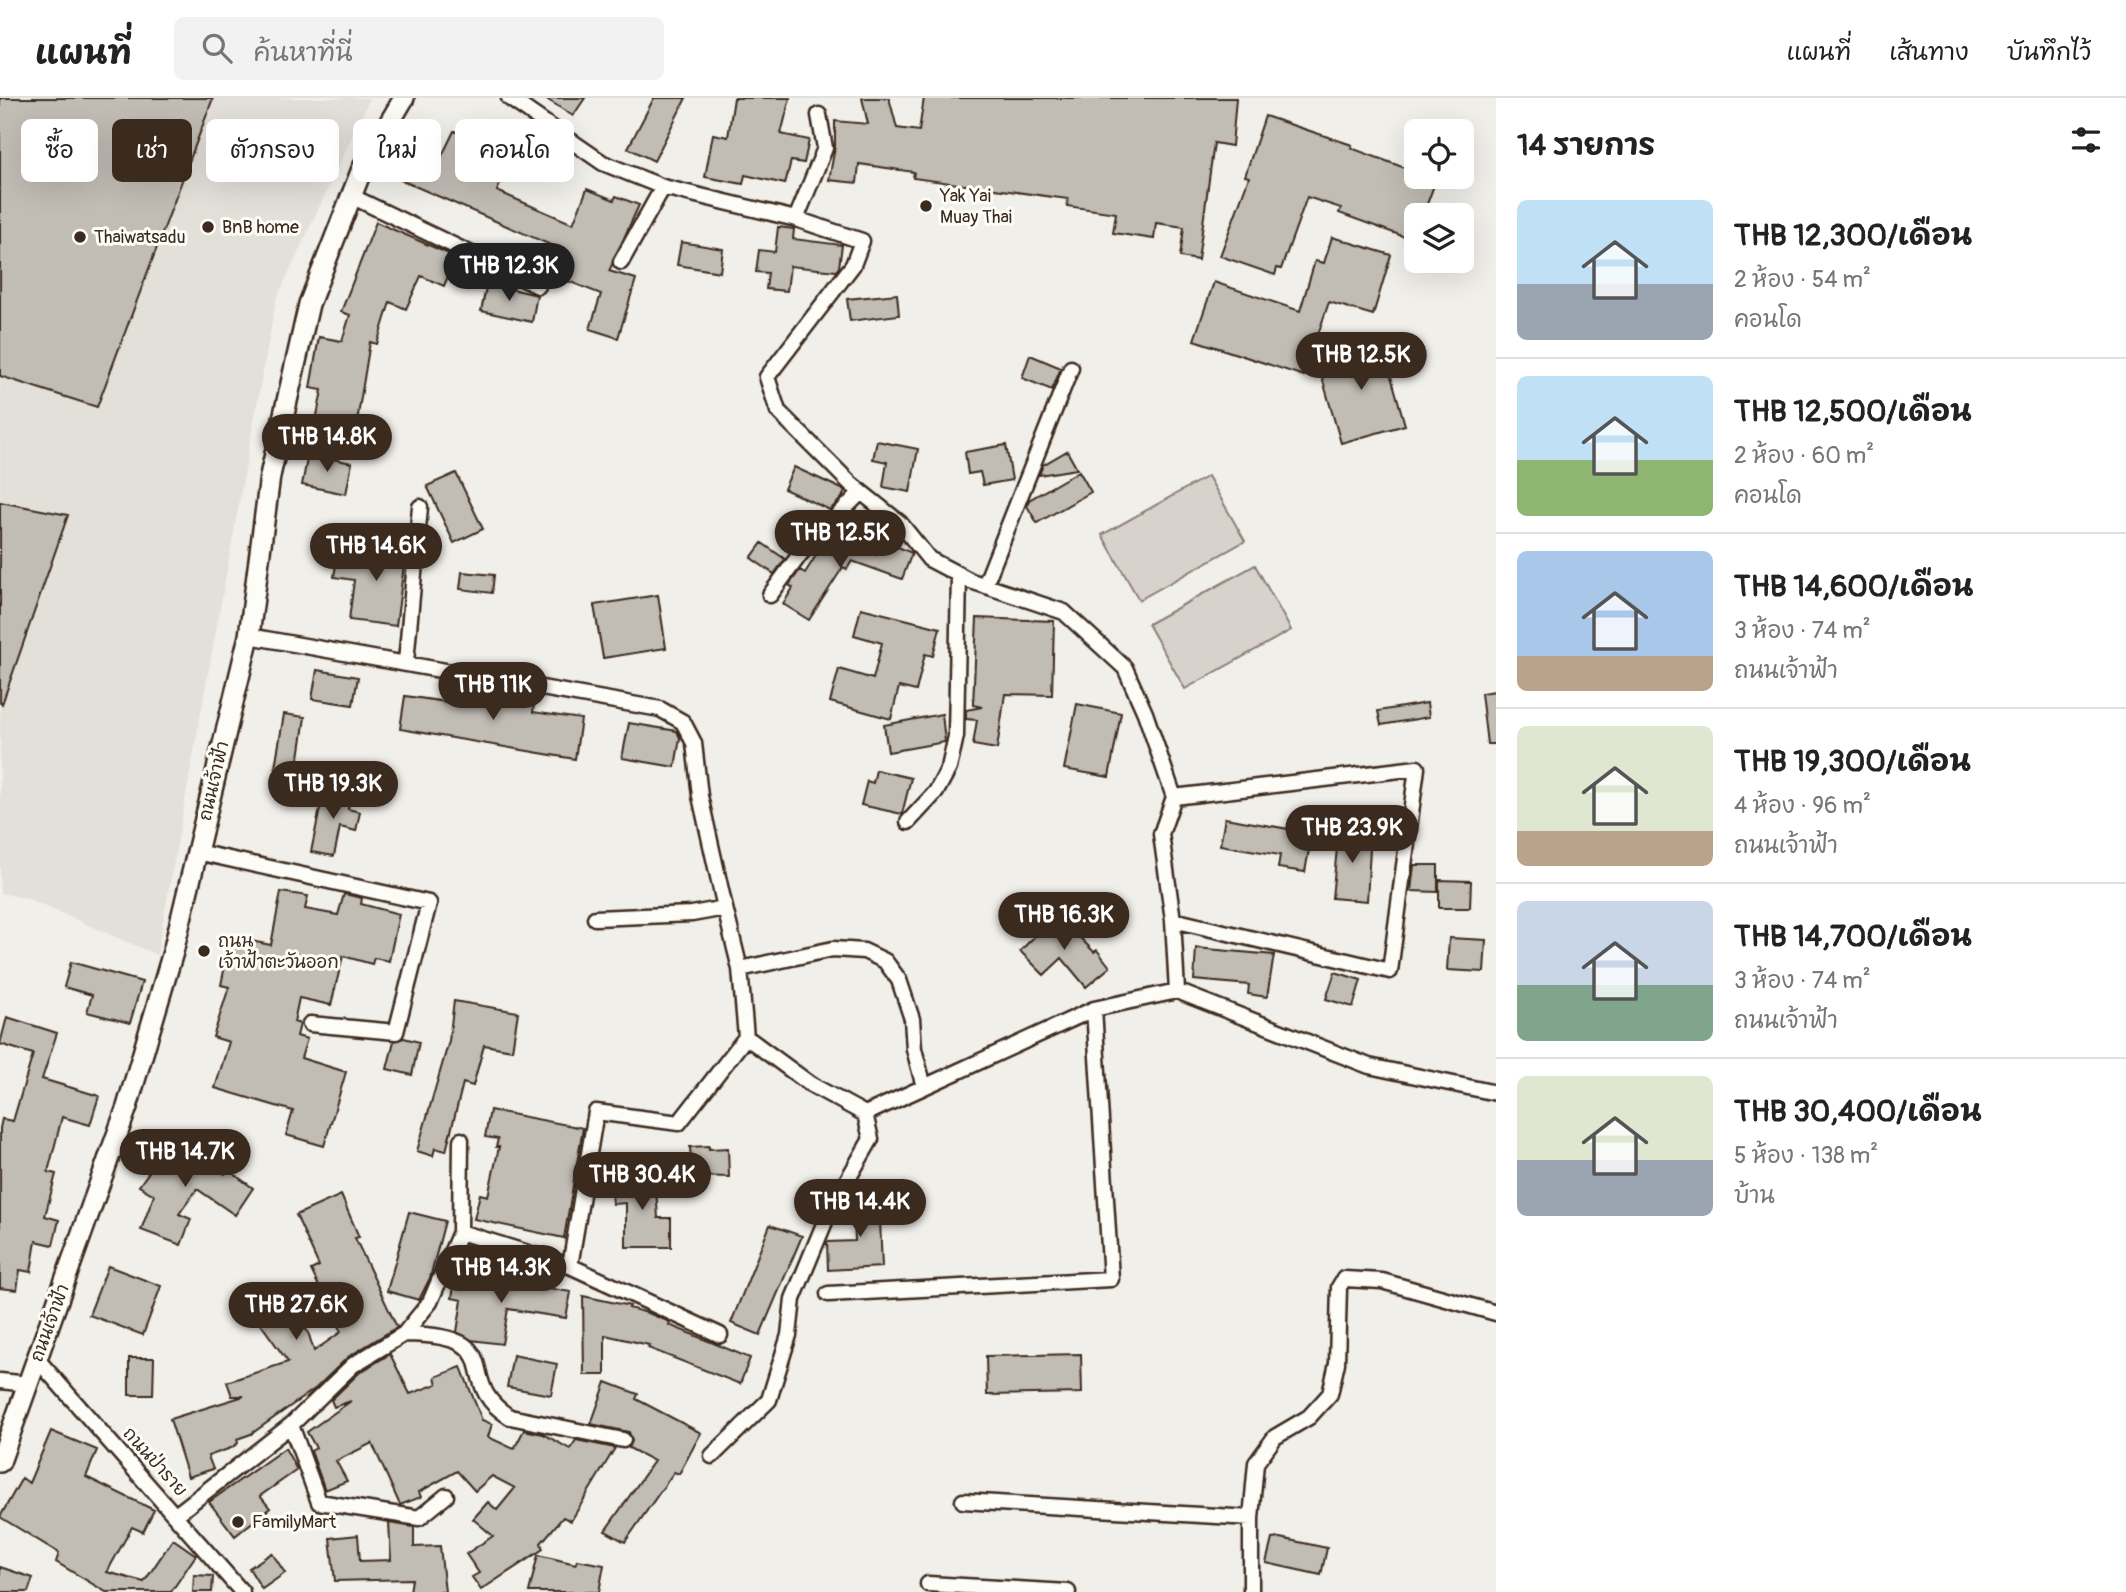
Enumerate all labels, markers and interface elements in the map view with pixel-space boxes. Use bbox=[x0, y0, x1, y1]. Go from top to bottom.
search box bbox=[174, 17, 664, 80]
icon: search bbox=[198, 29, 236, 67]
text: แผนที่ bbox=[35, 33, 132, 74]
text: ค้นหาที่นี่ bbox=[254, 37, 353, 69]
text: แผนที่ bbox=[1786, 38, 1851, 67]
text: เส้นทาง bbox=[1889, 38, 1969, 67]
text: บันทึกไว้ bbox=[2007, 38, 2091, 67]
chip: ซื้อ bbox=[21, 119, 98, 182]
chip: เช่า bbox=[112, 119, 192, 182]
chip: ตัวกรอง bbox=[206, 119, 339, 182]
chip: ใหม่ bbox=[353, 119, 441, 182]
chip: คอนโด bbox=[455, 119, 574, 182]
map controls bbox=[1404, 119, 1474, 273]
button: locate bbox=[1404, 119, 1474, 189]
icon: filters bbox=[2067, 121, 2105, 159]
text: 14 รายการ bbox=[1517, 127, 1655, 164]
place label: Yak Yai Muay Thai bbox=[939, 185, 1012, 229]
marker: Yak Yai Muay Thai bbox=[918, 198, 934, 214]
button: layers bbox=[1404, 203, 1474, 273]
place label: BnB home bbox=[222, 216, 299, 239]
text: THB 12,300/เดือน bbox=[1734, 217, 1972, 254]
marker: BnB home bbox=[200, 219, 216, 235]
place label: Thaiwatsadu bbox=[94, 226, 186, 249]
icon: home bbox=[1573, 228, 1657, 312]
marker: Thaiwatsadu bbox=[72, 229, 88, 245]
pin: THB 12.3K bbox=[429, 244, 589, 303]
text: THB 12.3K bbox=[460, 251, 558, 280]
text: 2 ห้อง · 54 m² bbox=[1734, 265, 1871, 294]
text: คอนโด bbox=[1734, 305, 1802, 334]
pin: THB 12.5K bbox=[1281, 332, 1441, 392]
text: THB 12.5K bbox=[1312, 340, 1410, 369]
text: THB 12,500/เดือน bbox=[1734, 393, 1972, 430]
icon: home bbox=[1573, 404, 1657, 488]
pin: THB 14.8K bbox=[247, 414, 407, 474]
text: THB 14.8K bbox=[278, 422, 376, 451]
text: 2 ห้อง · 60 m² bbox=[1734, 441, 1874, 470]
text: คอนโด bbox=[1734, 481, 1802, 510]
pin: THB 12.5K bbox=[760, 510, 920, 570]
text: THB 12.5K bbox=[791, 518, 889, 547]
pin: THB 14.6K bbox=[296, 524, 456, 583]
text: THB 14.6K bbox=[326, 531, 426, 560]
text: THB 14,600/เดือน bbox=[1734, 568, 1974, 605]
icon: home bbox=[1573, 579, 1657, 663]
text: 3 ห้อง · 74 m² bbox=[1734, 616, 1871, 645]
text: ถนนเจ้าฟ้า bbox=[1734, 656, 1838, 685]
pin: THB 11K bbox=[428, 662, 558, 722]
text: THB 11K bbox=[454, 670, 532, 699]
street label: ถนนเจ้าฟ้า bbox=[192, 738, 234, 823]
text: THB 19,300/เดือน bbox=[1734, 743, 1971, 780]
icon: home bbox=[1573, 754, 1657, 838]
pin: THB 19.3K bbox=[253, 762, 413, 821]
text: THB 19.3K bbox=[284, 769, 382, 798]
text: 4 ห้อง · 96 m² bbox=[1734, 791, 1871, 820]
pin: THB 23.9K bbox=[1272, 806, 1432, 865]
text: THB 23.9K bbox=[1301, 813, 1403, 842]
text: ถนนเจ้าฟ้า bbox=[1734, 831, 1838, 860]
pin: THB 16.3K bbox=[984, 892, 1144, 952]
text: THB 16.3K bbox=[1014, 900, 1114, 929]
text: THB 14,700/เดือน bbox=[1734, 918, 1972, 955]
icon: home bbox=[1573, 929, 1657, 1013]
place label: ถนน เจ้าฟ้าตะวันออก bbox=[218, 930, 339, 974]
marker: ถนน เจ้าฟ้าตะวันออก bbox=[196, 943, 212, 959]
text: 3 ห้อง · 74 m² bbox=[1734, 966, 1871, 995]
text: ถนนเจ้าฟ้า bbox=[1734, 1006, 1838, 1035]
text: THB 30,400/เดือน bbox=[1734, 1093, 1982, 1130]
icon: home bbox=[1573, 1104, 1657, 1188]
pin: THB 14.7K bbox=[105, 1130, 265, 1189]
text: THB 14.7K bbox=[136, 1137, 234, 1166]
text: 5 ห้อง · 138 m² bbox=[1734, 1141, 1878, 1170]
pin: THB 30.4K bbox=[562, 1152, 722, 1212]
text: THB 30.4K bbox=[589, 1160, 695, 1189]
pin: THB 14.4K bbox=[780, 1180, 940, 1239]
text: บ้าน bbox=[1734, 1181, 1775, 1210]
text: THB 14.4K bbox=[810, 1187, 910, 1216]
pin: THB 14.3K bbox=[421, 1246, 581, 1305]
text: THB 14.3K bbox=[451, 1253, 551, 1282]
street label: ถนนเจ้าฟ้า bbox=[23, 1280, 75, 1365]
pin: THB 27.6K bbox=[216, 1282, 376, 1342]
text: THB 27.6K bbox=[245, 1290, 347, 1319]
street label: ถนนป่าราย bbox=[118, 1422, 193, 1502]
place label: FamilyMart bbox=[252, 1511, 337, 1534]
marker: FamilyMart bbox=[230, 1514, 246, 1530]

